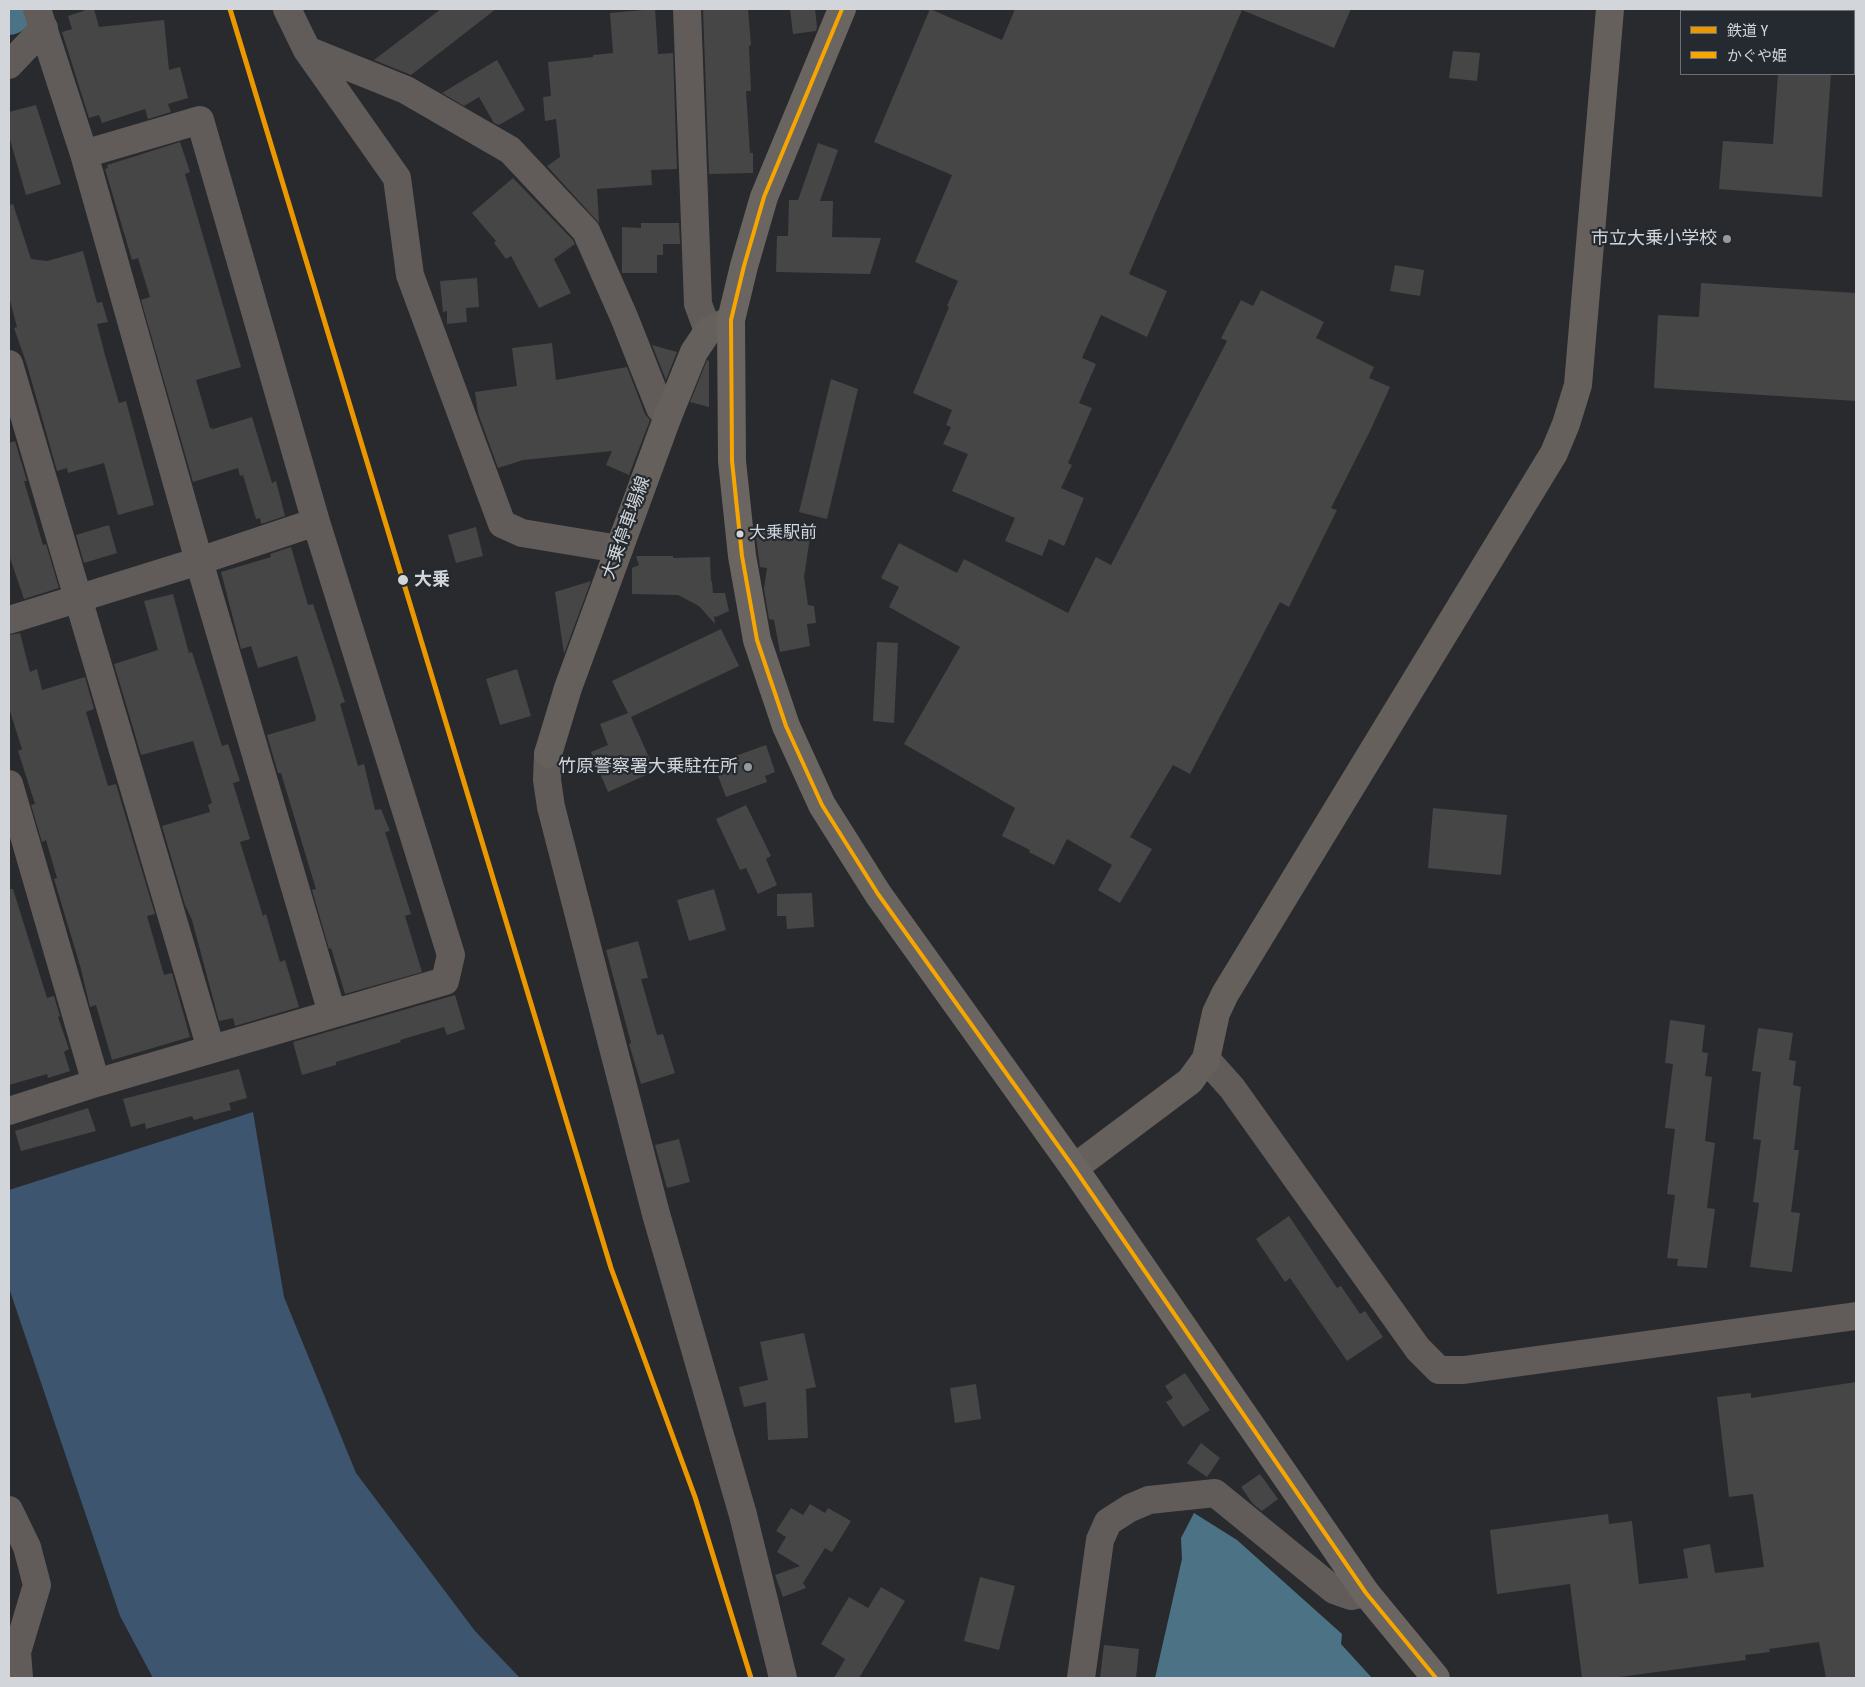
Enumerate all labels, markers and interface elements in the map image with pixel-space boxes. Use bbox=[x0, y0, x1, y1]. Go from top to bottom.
legend bbox=[1680, 10, 1855, 75]
text: 鉄道 Y bbox=[1727, 22, 1768, 40]
text: かぐや姫 bbox=[1727, 47, 1787, 65]
place label: 市立大乗小学校 bbox=[1591, 228, 1717, 250]
marker: 市立大乗小学校 bbox=[1721, 233, 1733, 245]
street label: 大乗停車場線 bbox=[598, 474, 656, 582]
place label: 大乗駅前 bbox=[749, 524, 817, 544]
marker: 大乗駅前 bbox=[735, 529, 745, 539]
place label: 大乗 bbox=[414, 569, 450, 591]
marker: 大乗 bbox=[396, 573, 410, 587]
place label: 竹原警察署大乗駐在所 bbox=[558, 756, 738, 778]
marker: 竹原警察署大乗駐在所 bbox=[742, 761, 754, 773]

